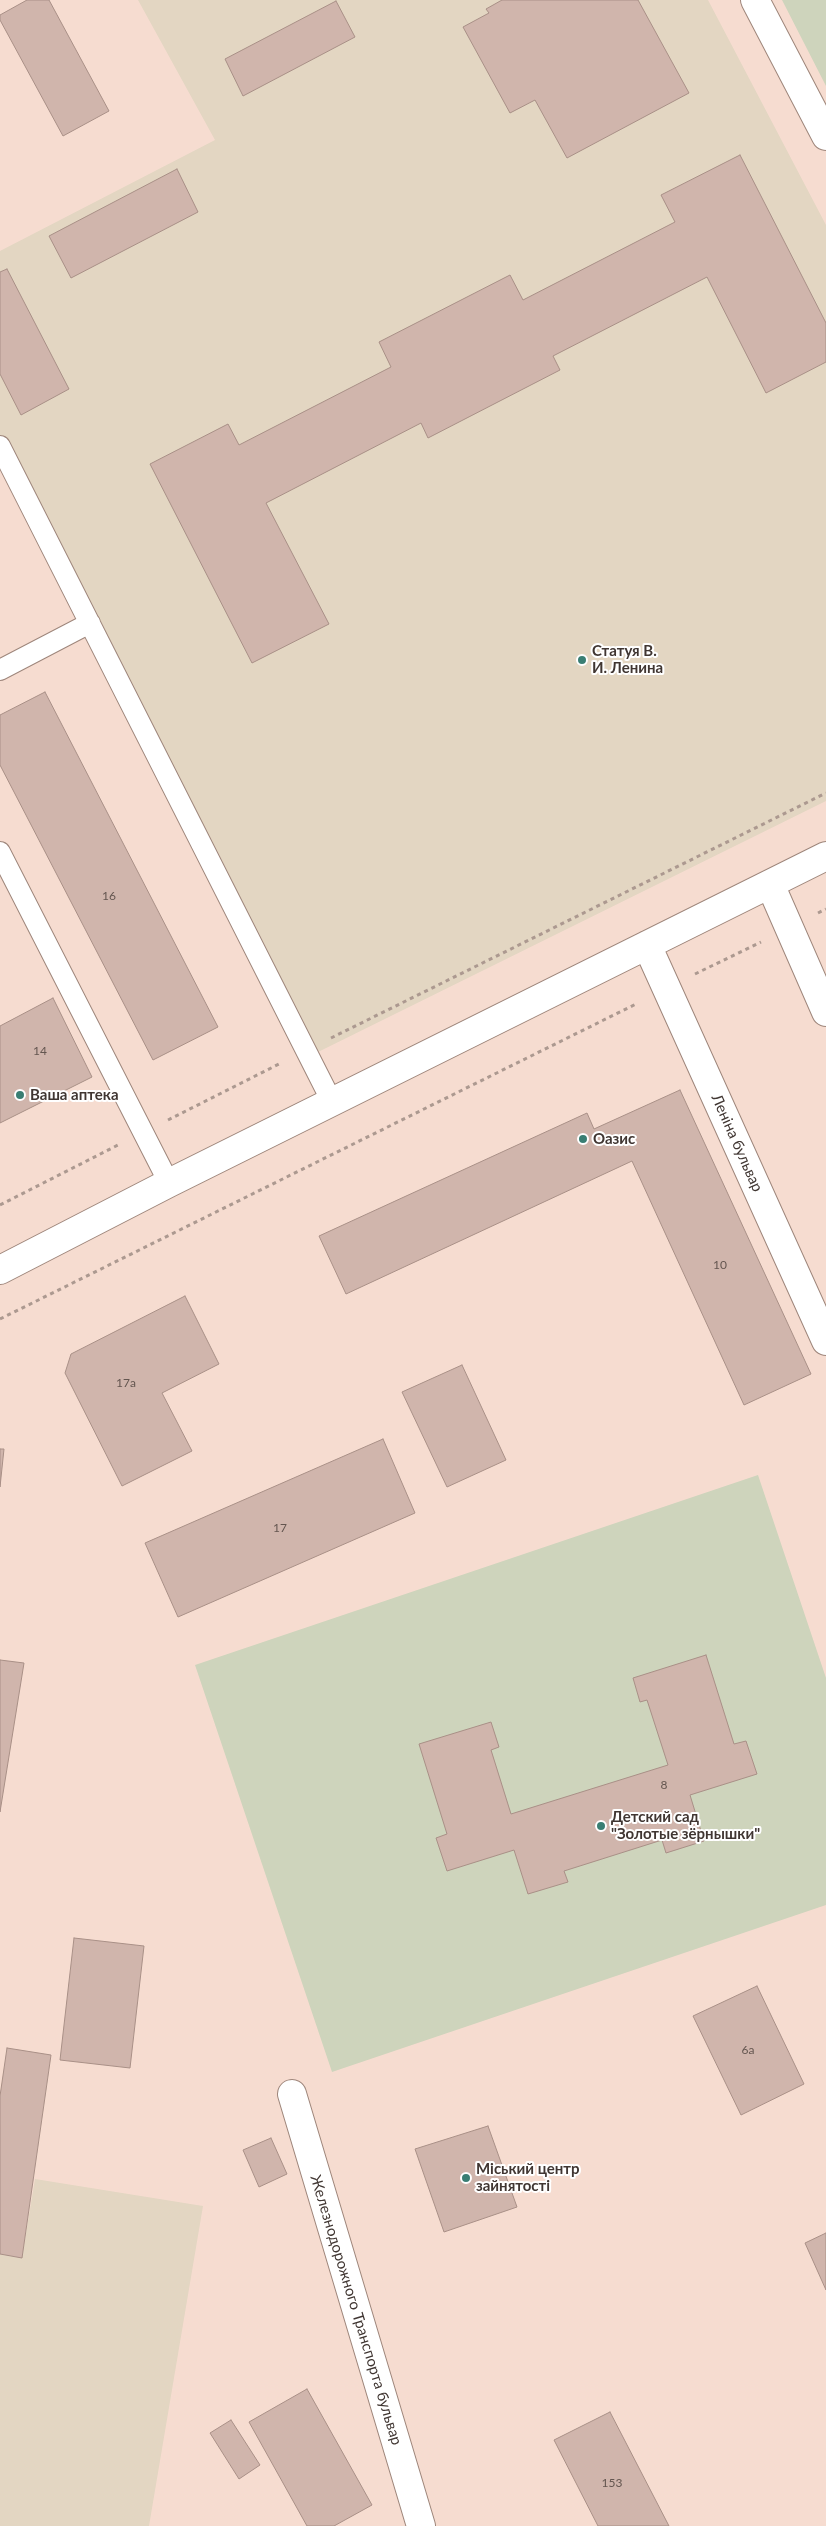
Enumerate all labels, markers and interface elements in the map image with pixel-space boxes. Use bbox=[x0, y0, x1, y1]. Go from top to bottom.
place label: Статуя В. И. Ленина bbox=[592, 642, 663, 677]
marker: Статуя В. И. Ленина bbox=[576, 654, 588, 666]
house number: 16 bbox=[102, 889, 116, 903]
house number: 14 bbox=[33, 1044, 47, 1058]
place label: Ваша аптека bbox=[30, 1086, 119, 1104]
marker: Ваша аптека bbox=[14, 1089, 26, 1101]
street label: Леніна бульвар bbox=[707, 1091, 767, 1195]
place label: Оазис bbox=[593, 1130, 635, 1148]
marker: Оазис bbox=[577, 1133, 589, 1145]
house number: 10 bbox=[713, 1258, 727, 1272]
house number: 17а bbox=[116, 1376, 136, 1390]
house number: 17 bbox=[273, 1521, 287, 1535]
house number: 8 bbox=[661, 1778, 667, 1792]
place label: Детский сад "Золотые зёрнышки" bbox=[611, 1808, 760, 1843]
marker: Детский сад "Золотые зёрнышки" bbox=[595, 1820, 607, 1832]
house number: 6а bbox=[742, 2043, 754, 2057]
place label: Міський центр зайнятості bbox=[476, 2160, 580, 2195]
marker: Міський центр зайнятості bbox=[460, 2172, 472, 2184]
street label: Железнодорожного Транспорта бульвар bbox=[306, 2173, 406, 2447]
house number: 153 bbox=[602, 2476, 622, 2490]

